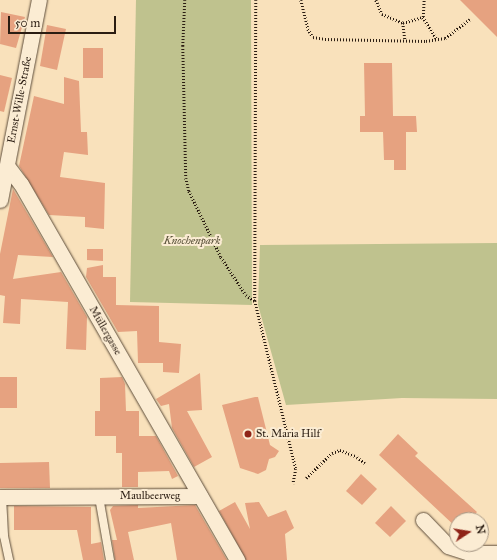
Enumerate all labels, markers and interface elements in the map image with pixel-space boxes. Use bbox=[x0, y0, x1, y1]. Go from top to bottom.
scale bar bbox=[10, 8, 118, 34]
text: 50 m bbox=[15, 16, 40, 30]
street label: Ernst-Wille-Straße bbox=[5, 55, 35, 145]
park label: Knochenpark bbox=[164, 234, 220, 248]
street label: Müllergasse bbox=[86, 304, 124, 358]
place label: St. Maria Hilf bbox=[256, 427, 320, 441]
marker: St. Maria Hilf bbox=[243, 429, 253, 439]
street label: Maulbeerweg bbox=[120, 489, 180, 503]
north arrow bbox=[449, 512, 489, 552]
text: N bbox=[473, 524, 488, 536]

